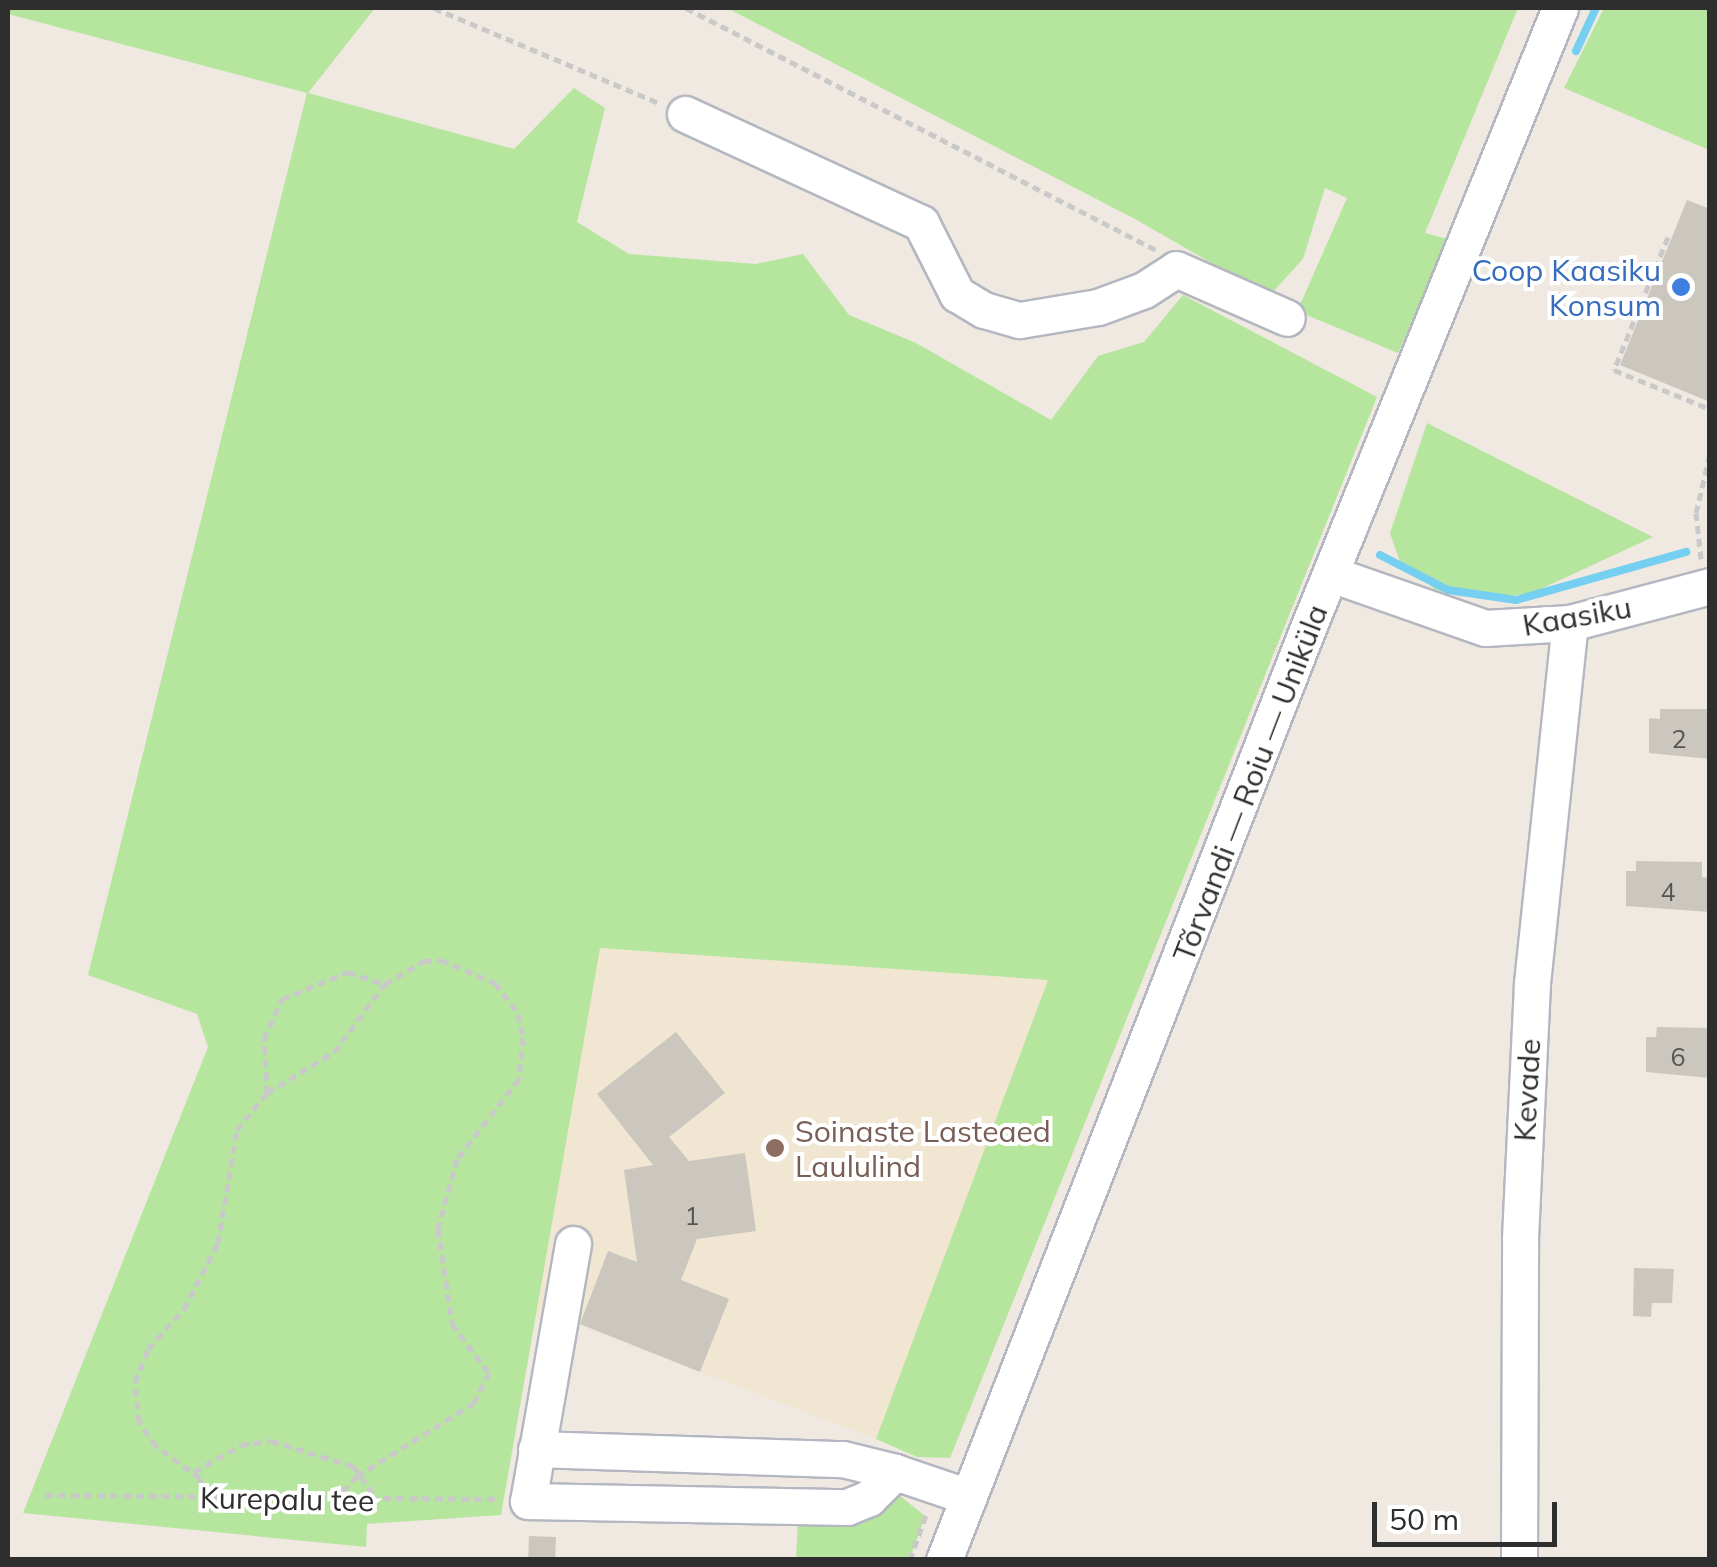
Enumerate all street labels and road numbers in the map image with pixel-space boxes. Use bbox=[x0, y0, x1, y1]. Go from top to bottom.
street label: Kaasiku bbox=[1520, 589, 1634, 643]
street label: Tõrvandi — Roiu — Uniküla bbox=[1165, 599, 1335, 967]
street label: Kevade bbox=[1506, 1038, 1548, 1142]
street label: Kurepalu tee bbox=[200, 1479, 374, 1519]

